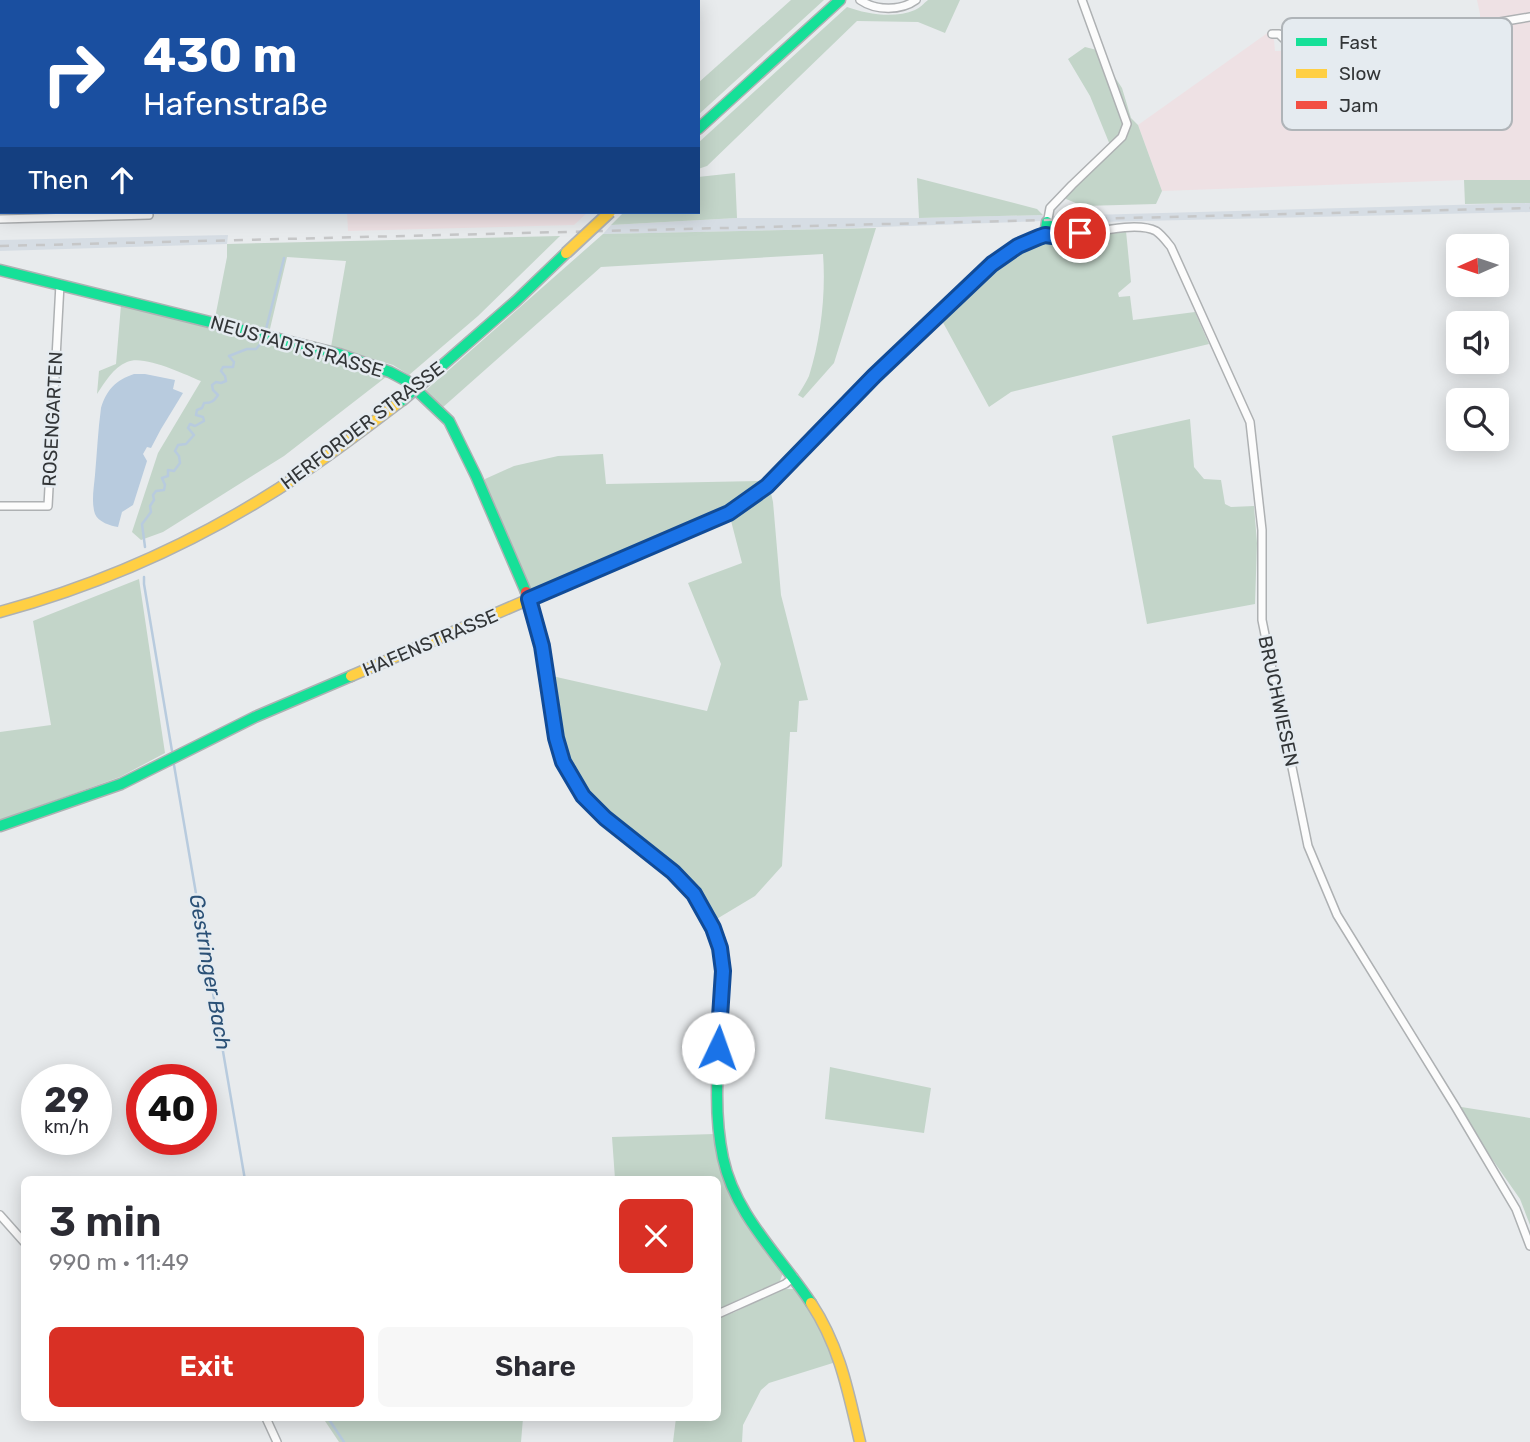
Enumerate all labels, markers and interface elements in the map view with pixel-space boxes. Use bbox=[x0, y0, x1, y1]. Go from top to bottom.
legend bbox=[1282, 18, 1512, 130]
text: 430 m bbox=[143, 26, 297, 84]
icon: right bbox=[28, 28, 119, 119]
text: Fast bbox=[1339, 31, 1378, 54]
text: Slow bbox=[1339, 62, 1381, 85]
text: Hafenstraße bbox=[143, 85, 328, 123]
text: Jam bbox=[1339, 94, 1378, 117]
icon: ahead bbox=[103, 161, 141, 199]
text: Then bbox=[28, 165, 89, 196]
pin bbox=[1050, 203, 1110, 263]
icon: arrive bbox=[1061, 214, 1099, 252]
north arrow bbox=[1446, 234, 1508, 298]
map controls bbox=[1446, 234, 1509, 451]
street label: NEUSTADTSTRASSE bbox=[208, 311, 386, 382]
button: sound bbox=[1446, 311, 1509, 374]
street label: ROSENGARTEN bbox=[37, 351, 68, 487]
street label: HERFORDER STRASSE bbox=[276, 357, 448, 494]
button: search bbox=[1446, 388, 1509, 451]
street label: HAFENSTRASSE bbox=[359, 604, 501, 681]
street label: BRUCHWIESEN bbox=[1253, 634, 1304, 769]
water label: Gestringer Bach bbox=[184, 892, 237, 1052]
position arrow bbox=[681, 1011, 755, 1085]
speed limit sign: 40 bbox=[126, 1064, 217, 1155]
text: 29 bbox=[44, 1079, 89, 1121]
text: km/h bbox=[44, 1116, 89, 1138]
text: 3 min bbox=[49, 1197, 162, 1247]
button: close bbox=[619, 1199, 693, 1273]
text: 990 m · 11:49 bbox=[49, 1248, 189, 1276]
button: Exit bbox=[49, 1327, 364, 1407]
button: Share bbox=[378, 1327, 693, 1407]

